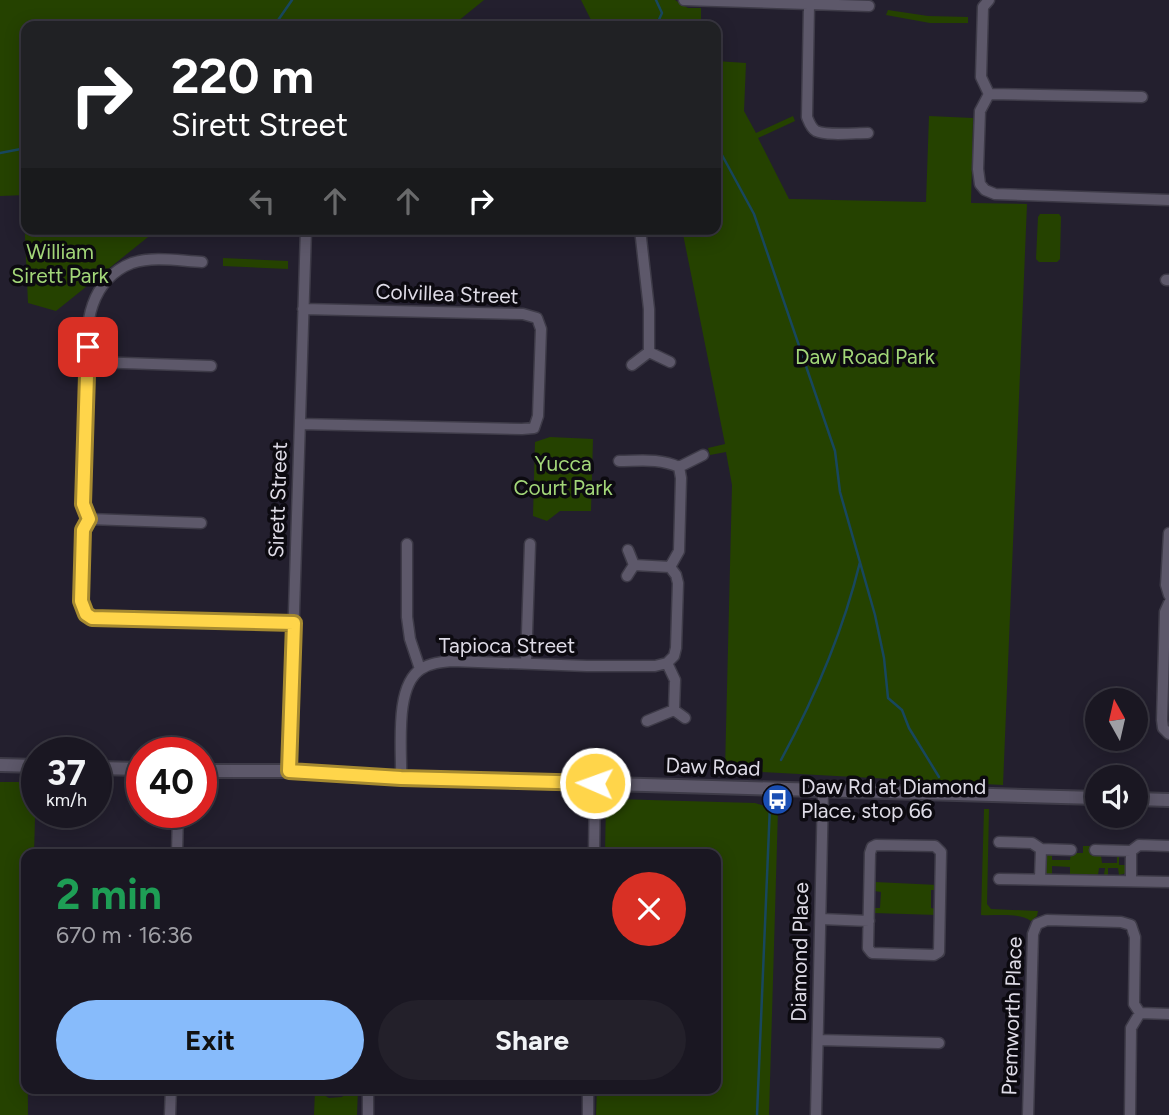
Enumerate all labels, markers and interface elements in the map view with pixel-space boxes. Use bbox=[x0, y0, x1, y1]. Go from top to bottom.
text: 220 m bbox=[171, 46, 314, 105]
icon: right bbox=[56, 49, 147, 140]
text: Sirett Street bbox=[171, 106, 348, 144]
icon: left bbox=[243, 182, 281, 220]
icon: ahead bbox=[316, 182, 354, 220]
icon: ahead bbox=[389, 182, 427, 220]
icon: right bbox=[462, 182, 500, 220]
park label: William Sirett Park bbox=[11, 239, 109, 288]
street label: Colvillea Street bbox=[375, 279, 519, 308]
pin bbox=[58, 317, 118, 377]
icon: arrive bbox=[69, 328, 107, 366]
park label: Daw Road Park bbox=[795, 344, 936, 369]
street label: Sirett Street bbox=[263, 441, 292, 558]
park label: Yucca Court Park bbox=[513, 451, 613, 500]
street label: Tapioca Street bbox=[439, 633, 575, 658]
north arrow bbox=[1085, 688, 1148, 751]
map controls bbox=[1085, 688, 1148, 828]
speed limit sign: 40 bbox=[126, 737, 217, 828]
position arrow bbox=[558, 746, 632, 820]
text: 37 bbox=[47, 752, 86, 794]
street label: Daw Road bbox=[665, 752, 761, 781]
button: sound bbox=[1085, 765, 1148, 828]
place label: Daw Rd at Diamond Place, stop 66 bbox=[801, 774, 986, 823]
bus stop icon: Daw Rd at Diamond Place, stop 66 bbox=[761, 782, 795, 816]
text: km/h bbox=[46, 789, 87, 811]
text: 2 min bbox=[56, 869, 162, 920]
button: close bbox=[612, 872, 686, 946]
street label: Diamond Place bbox=[786, 882, 813, 1022]
text: 670 m · 16:36 bbox=[56, 921, 192, 949]
street label: Premworth Place bbox=[996, 936, 1027, 1096]
button: Exit bbox=[56, 1000, 364, 1080]
button: Share bbox=[378, 1000, 686, 1080]

